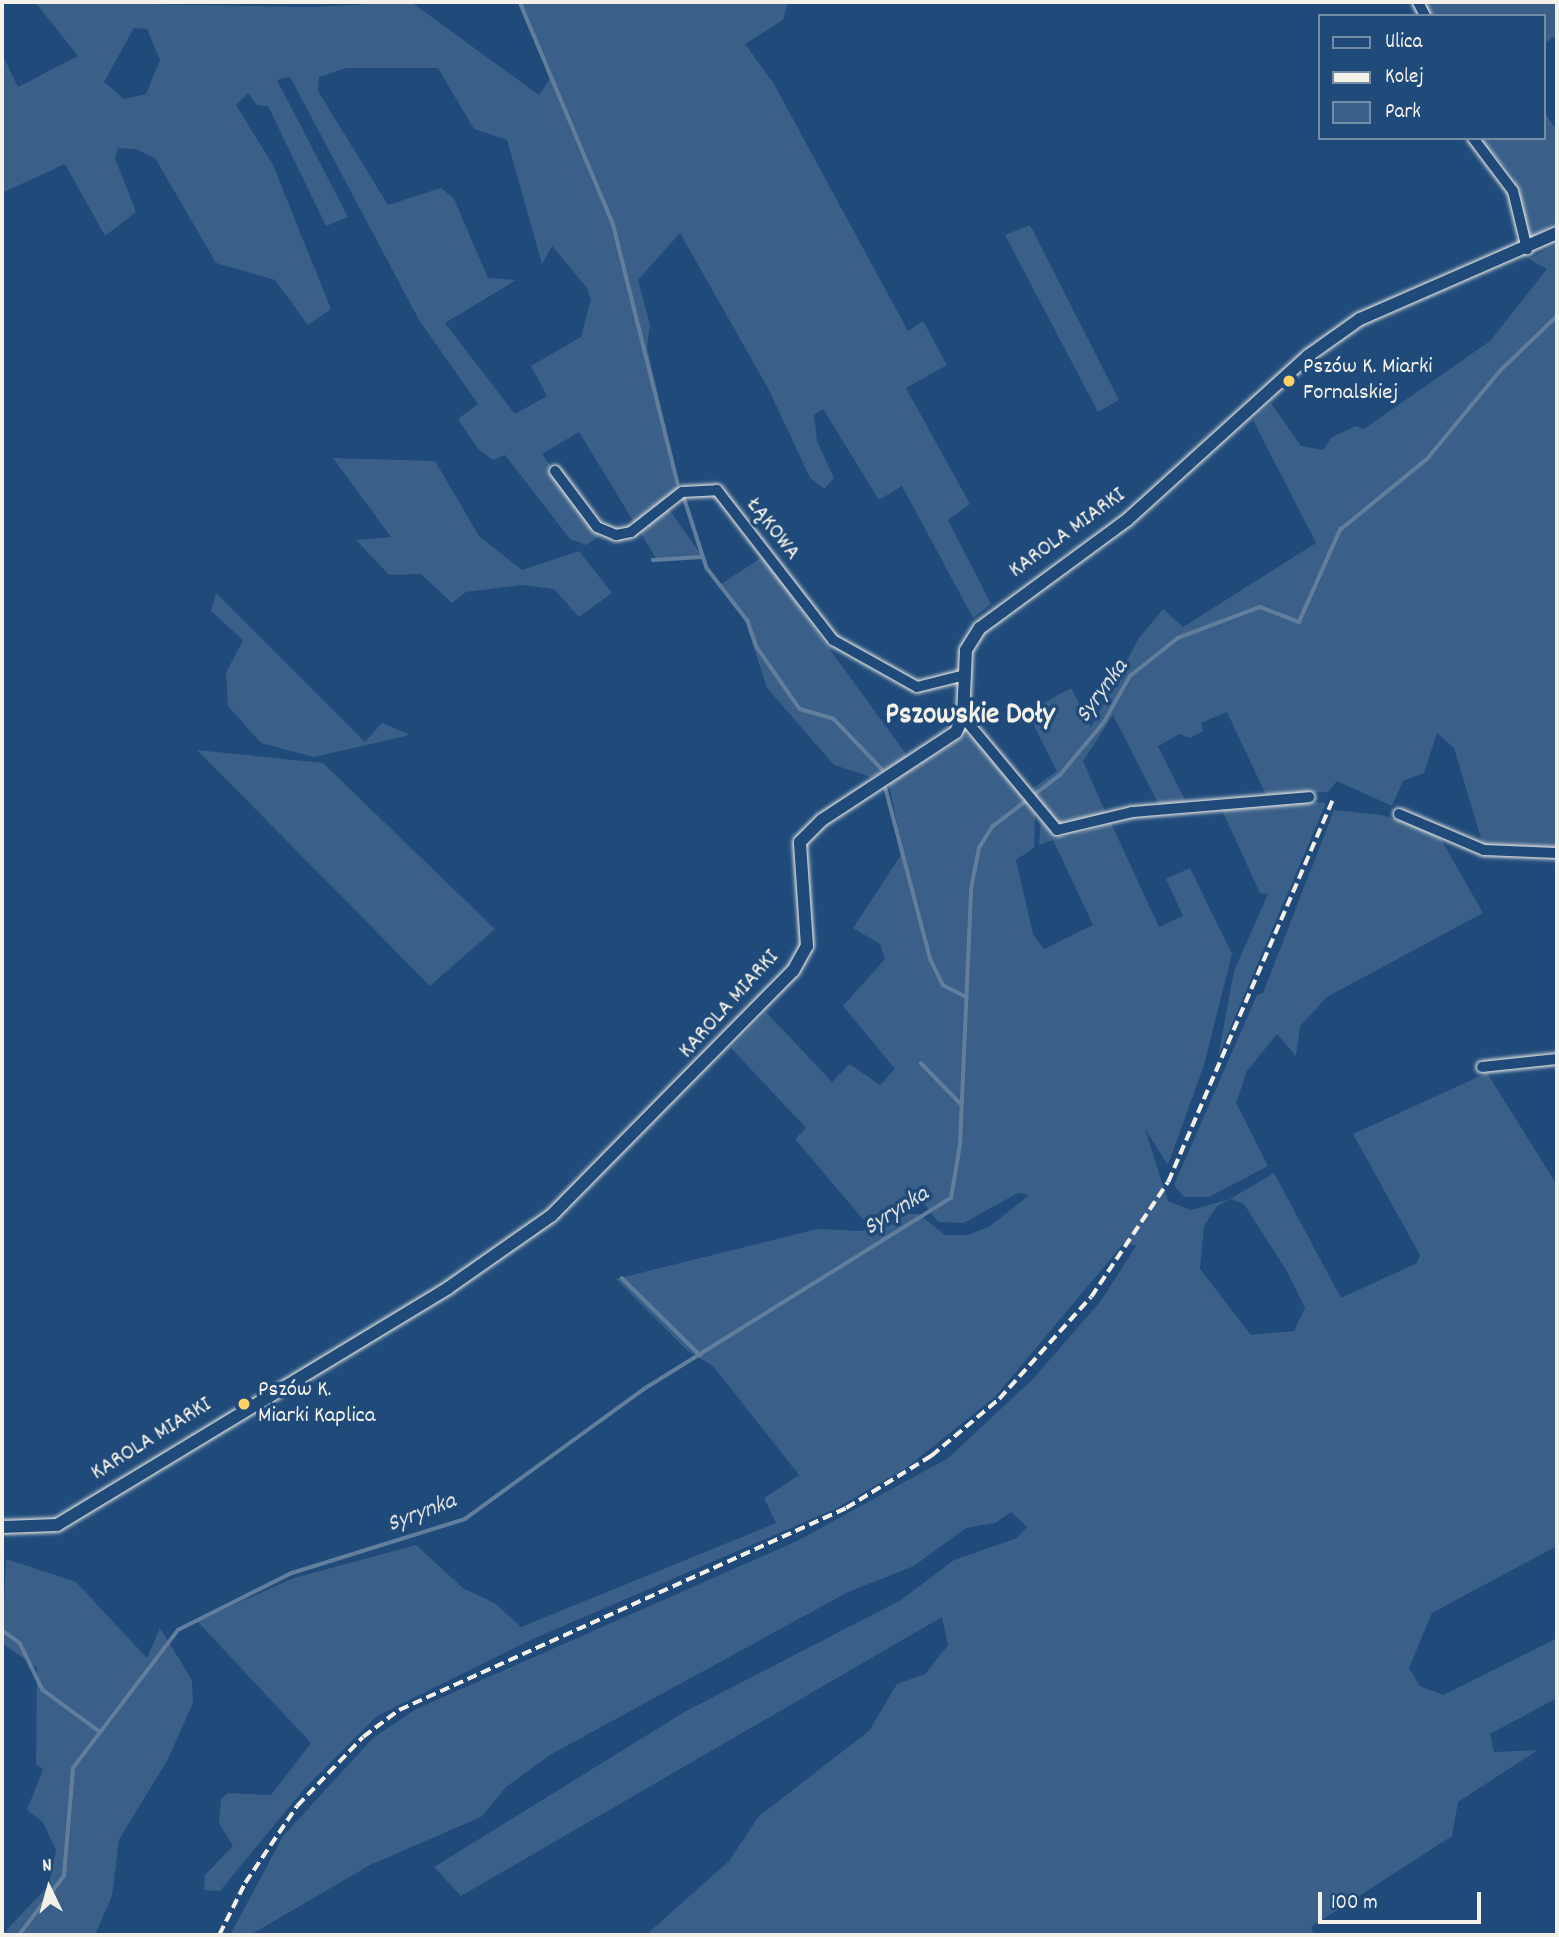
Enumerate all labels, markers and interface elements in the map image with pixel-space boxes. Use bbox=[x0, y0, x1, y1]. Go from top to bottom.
legend bbox=[1318, 14, 1545, 140]
text: Ulica bbox=[1385, 28, 1422, 58]
text: Kolej bbox=[1385, 63, 1424, 93]
text: Park bbox=[1385, 98, 1421, 128]
place label: Pszów K. Miarki Fornalskiej bbox=[1303, 354, 1433, 408]
marker: Pszów K. Miarki Fornalskiej bbox=[1281, 373, 1297, 389]
street label: KAROLA MIARKI bbox=[1004, 483, 1132, 585]
street label: ŁĄKOWA bbox=[739, 493, 805, 567]
water label: Syrynka bbox=[1070, 655, 1136, 729]
district label: Pszowskie Doły bbox=[885, 699, 1055, 735]
street label: KAROLA MIARKI bbox=[674, 945, 786, 1065]
water label: Syrynka bbox=[859, 1181, 935, 1243]
place label: Pszów K. Miarki Kaplica bbox=[258, 1377, 376, 1431]
street label: KAROLA MIARKI bbox=[87, 1392, 217, 1488]
marker: Pszów K. Miarki Kaplica bbox=[236, 1396, 252, 1412]
water label: Syrynka bbox=[384, 1488, 460, 1540]
north arrow bbox=[14, 1853, 84, 1923]
text: N bbox=[41, 1853, 53, 1880]
scale bar bbox=[1321, 1878, 1484, 1922]
text: 100 m bbox=[1331, 1889, 1378, 1919]

